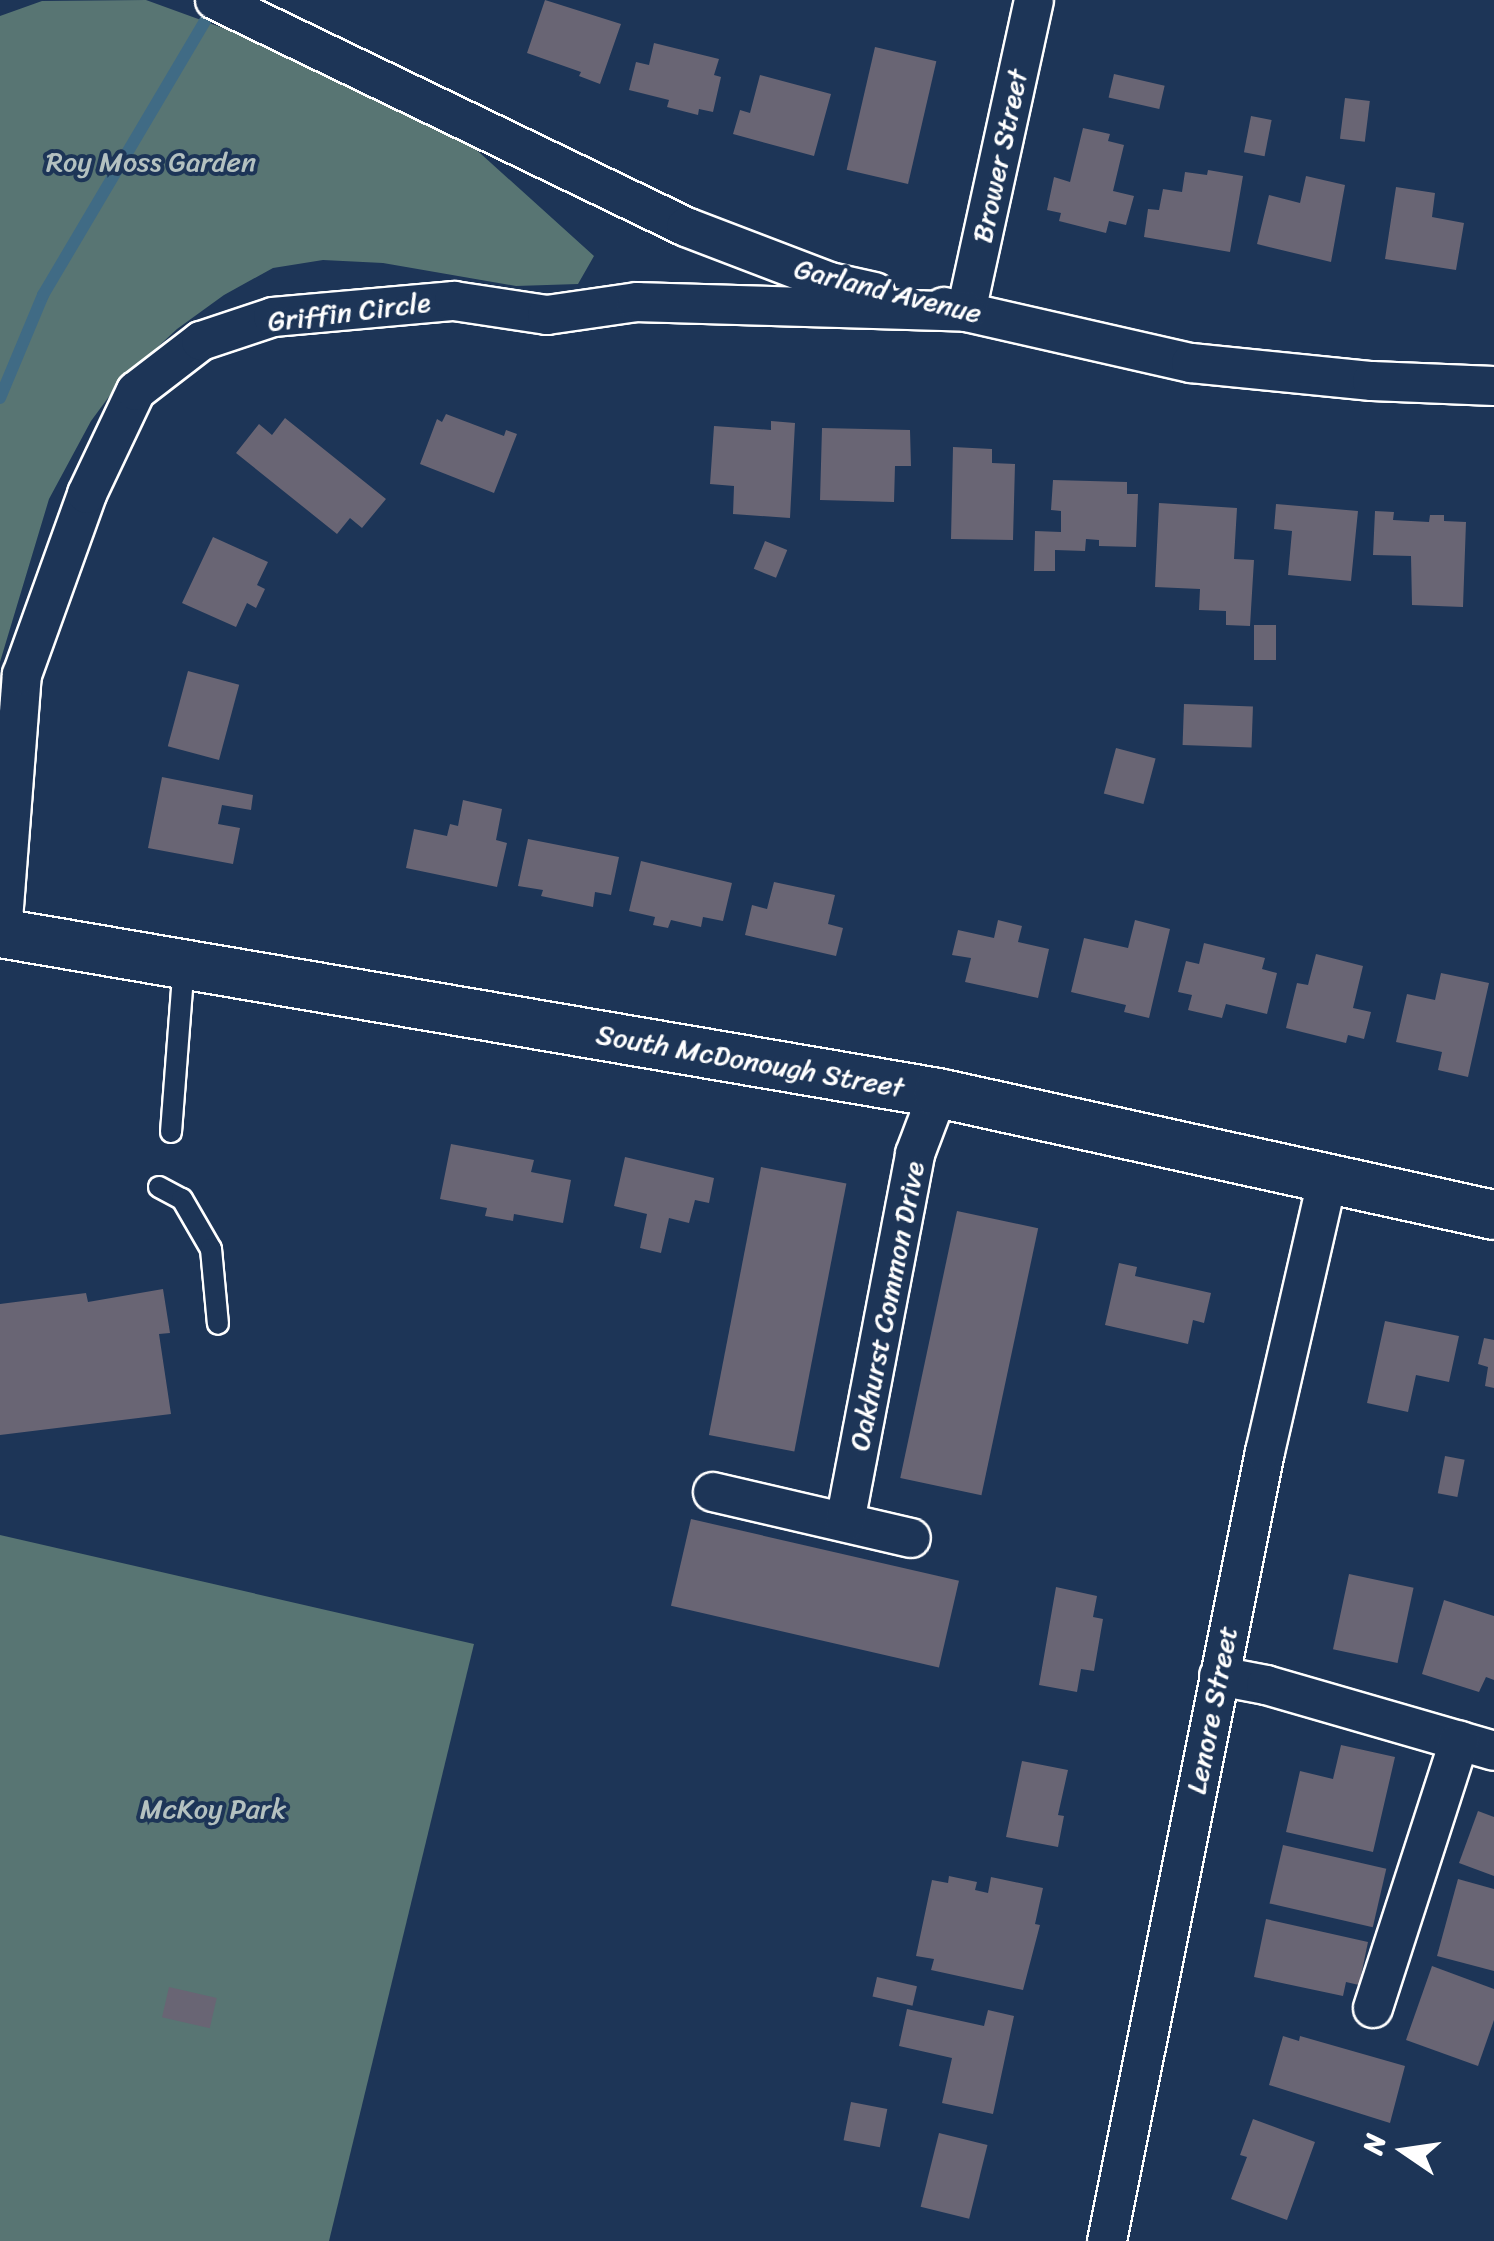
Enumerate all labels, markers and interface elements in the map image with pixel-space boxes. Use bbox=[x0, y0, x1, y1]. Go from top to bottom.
street label: Brower Street bbox=[965, 66, 1035, 246]
park label: Roy Moss Garden bbox=[46, 145, 256, 179]
street label: Garland Avenue bbox=[791, 252, 985, 330]
street label: Griffin Circle bbox=[265, 285, 433, 339]
street label: South McDonough Street bbox=[594, 1017, 906, 1105]
street label: Oakhurst Common Drive bbox=[842, 1158, 932, 1454]
street label: Lenore Street bbox=[1179, 1623, 1245, 1797]
park label: McKoy Park bbox=[139, 1792, 287, 1826]
north arrow bbox=[1354, 2101, 1454, 2201]
text: N bbox=[1348, 2129, 1400, 2159]

